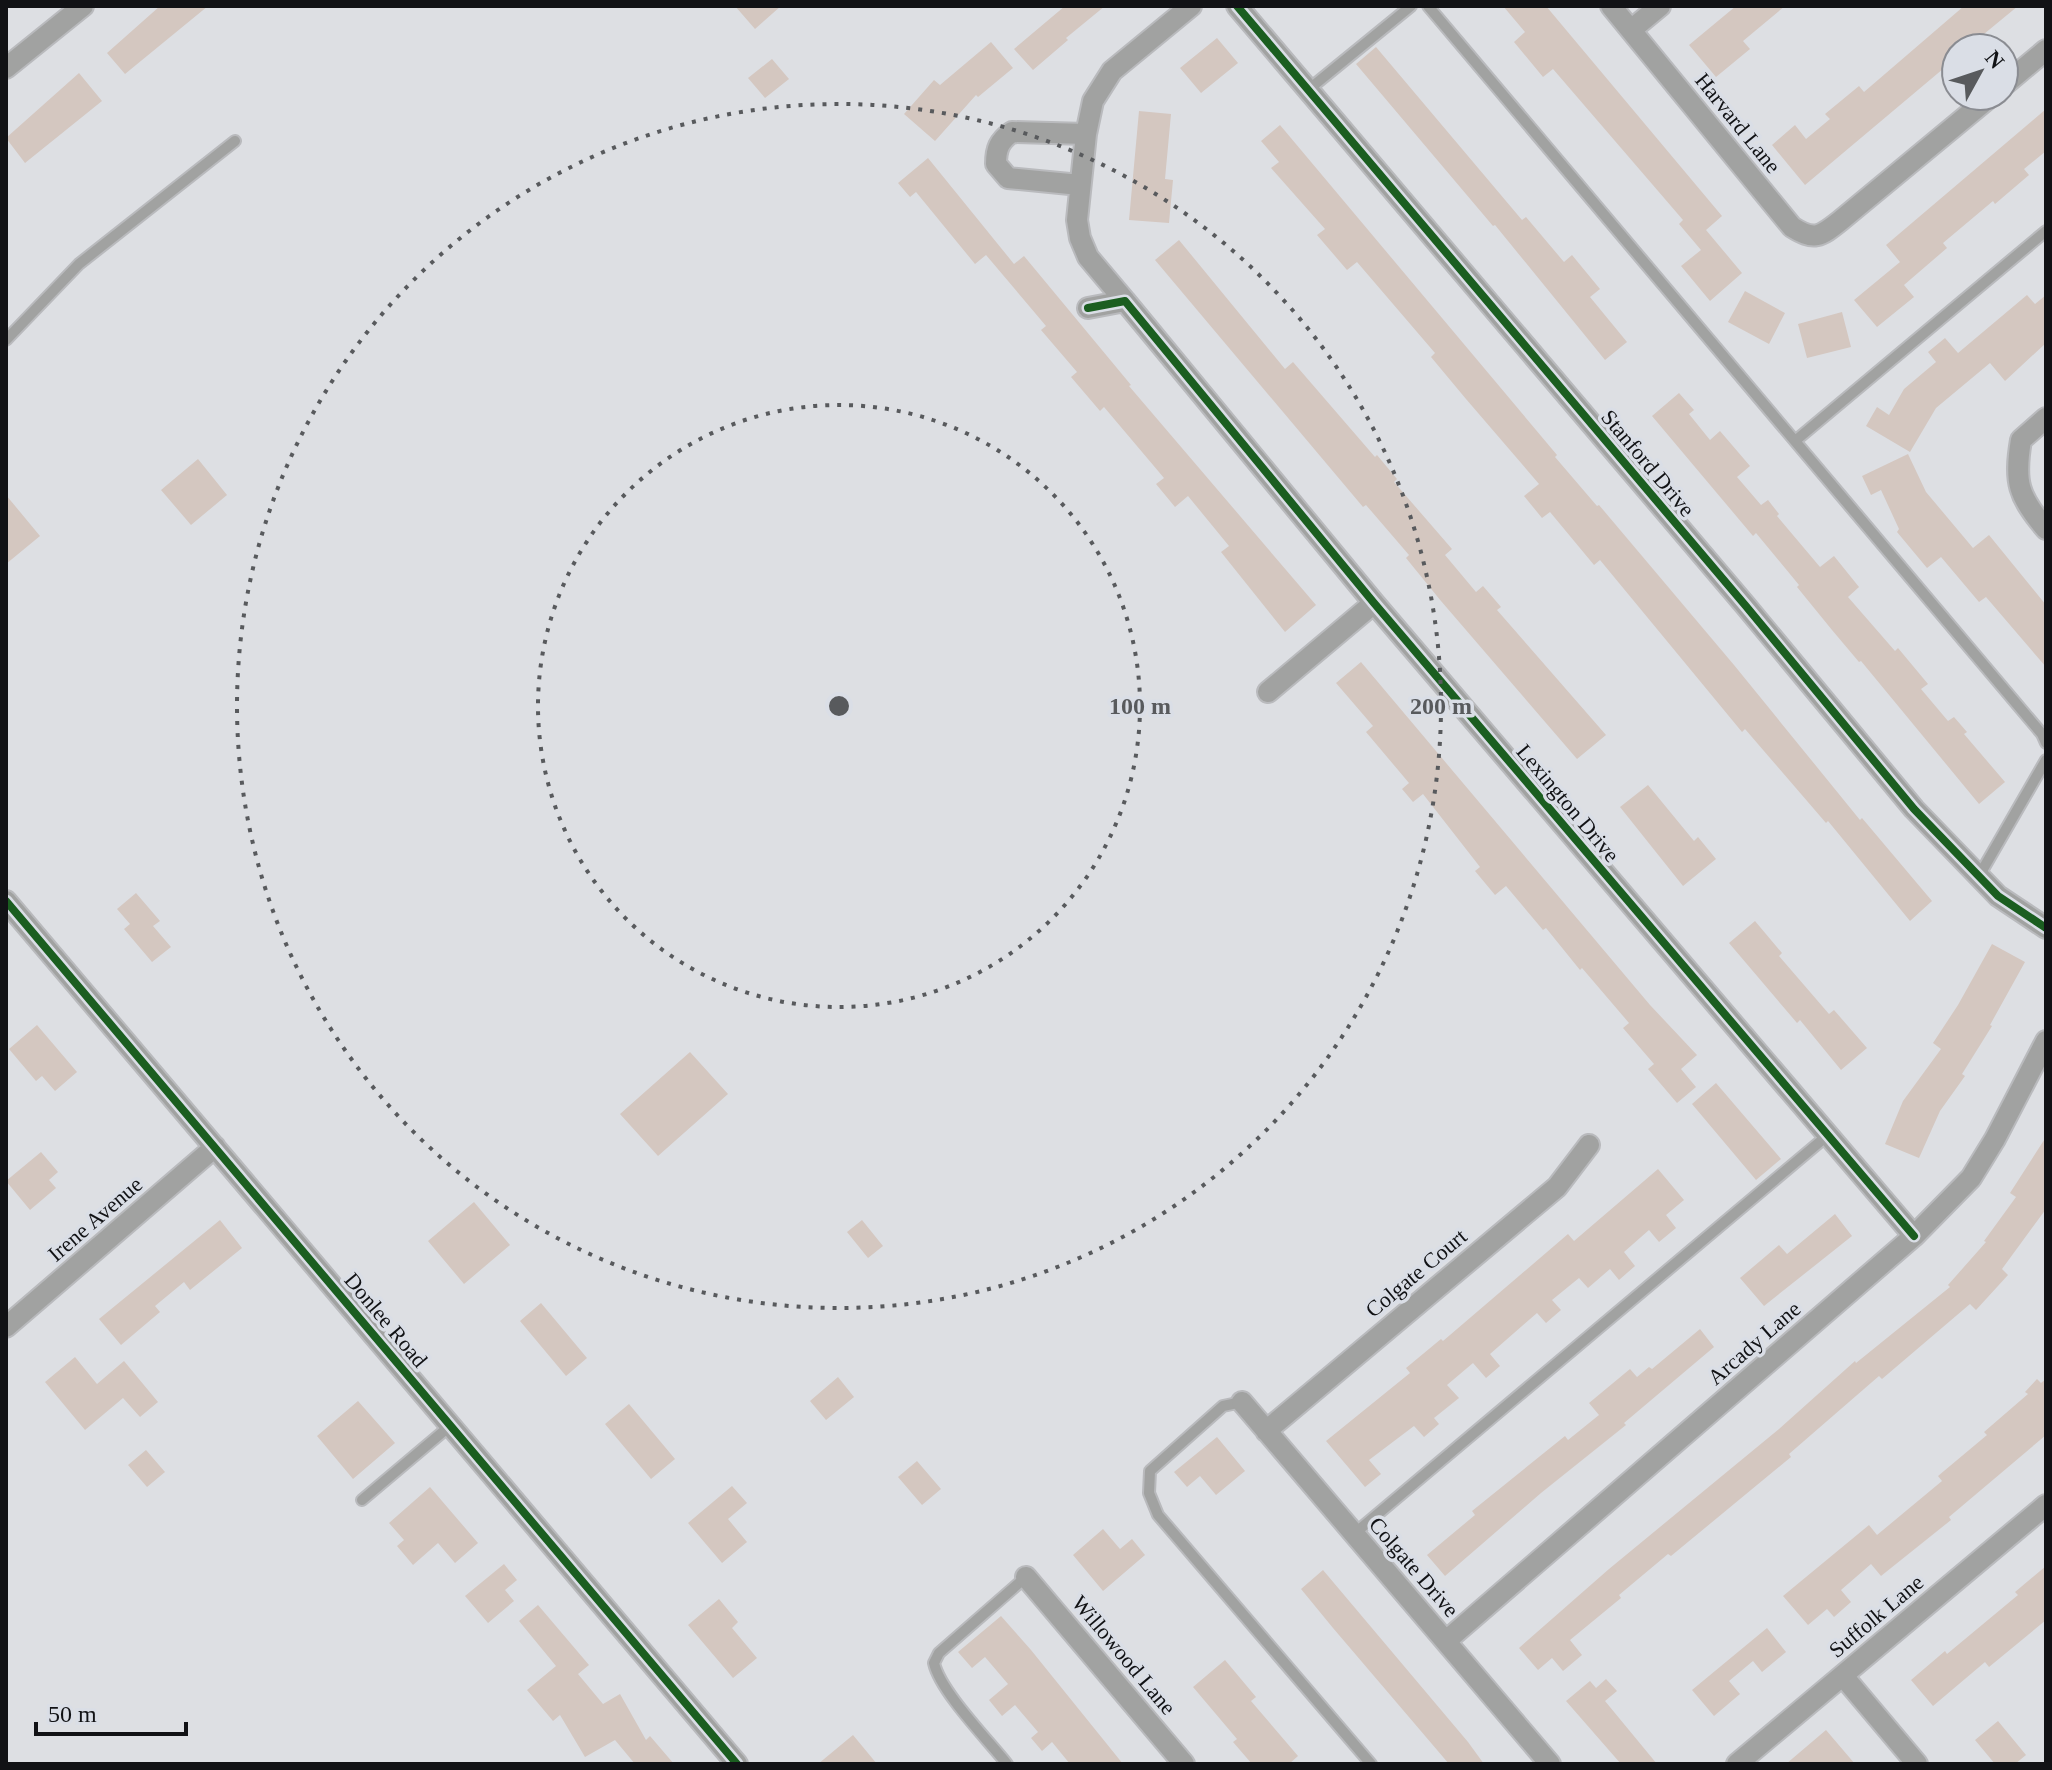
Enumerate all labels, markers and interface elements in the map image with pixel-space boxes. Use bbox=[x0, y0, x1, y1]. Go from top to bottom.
north arrow bbox=[1940, 32, 2020, 112]
text: N bbox=[1980, 45, 2010, 74]
street label: Harvard Lane bbox=[1690, 68, 1786, 178]
street label: Stanford Drive bbox=[1596, 405, 1700, 521]
centre of rings bbox=[825, 692, 853, 720]
text: 100 m bbox=[1109, 693, 1171, 719]
text: 200 m bbox=[1410, 693, 1472, 719]
street label: Lexington Drive bbox=[1511, 739, 1625, 867]
street label: Irene Avenue bbox=[43, 1171, 147, 1267]
street label: Colgate Court bbox=[1360, 1224, 1472, 1322]
street label: Donlee Road bbox=[339, 1268, 433, 1372]
street label: Arcady Lane bbox=[1703, 1296, 1805, 1390]
street label: Colgate Drive bbox=[1364, 1512, 1464, 1622]
street label: Suffolk Lane bbox=[1824, 1569, 1928, 1663]
street label: Willowood Lane bbox=[1067, 1590, 1181, 1720]
scale bar bbox=[36, 1686, 186, 1736]
text: 50 m bbox=[48, 1701, 97, 1727]

